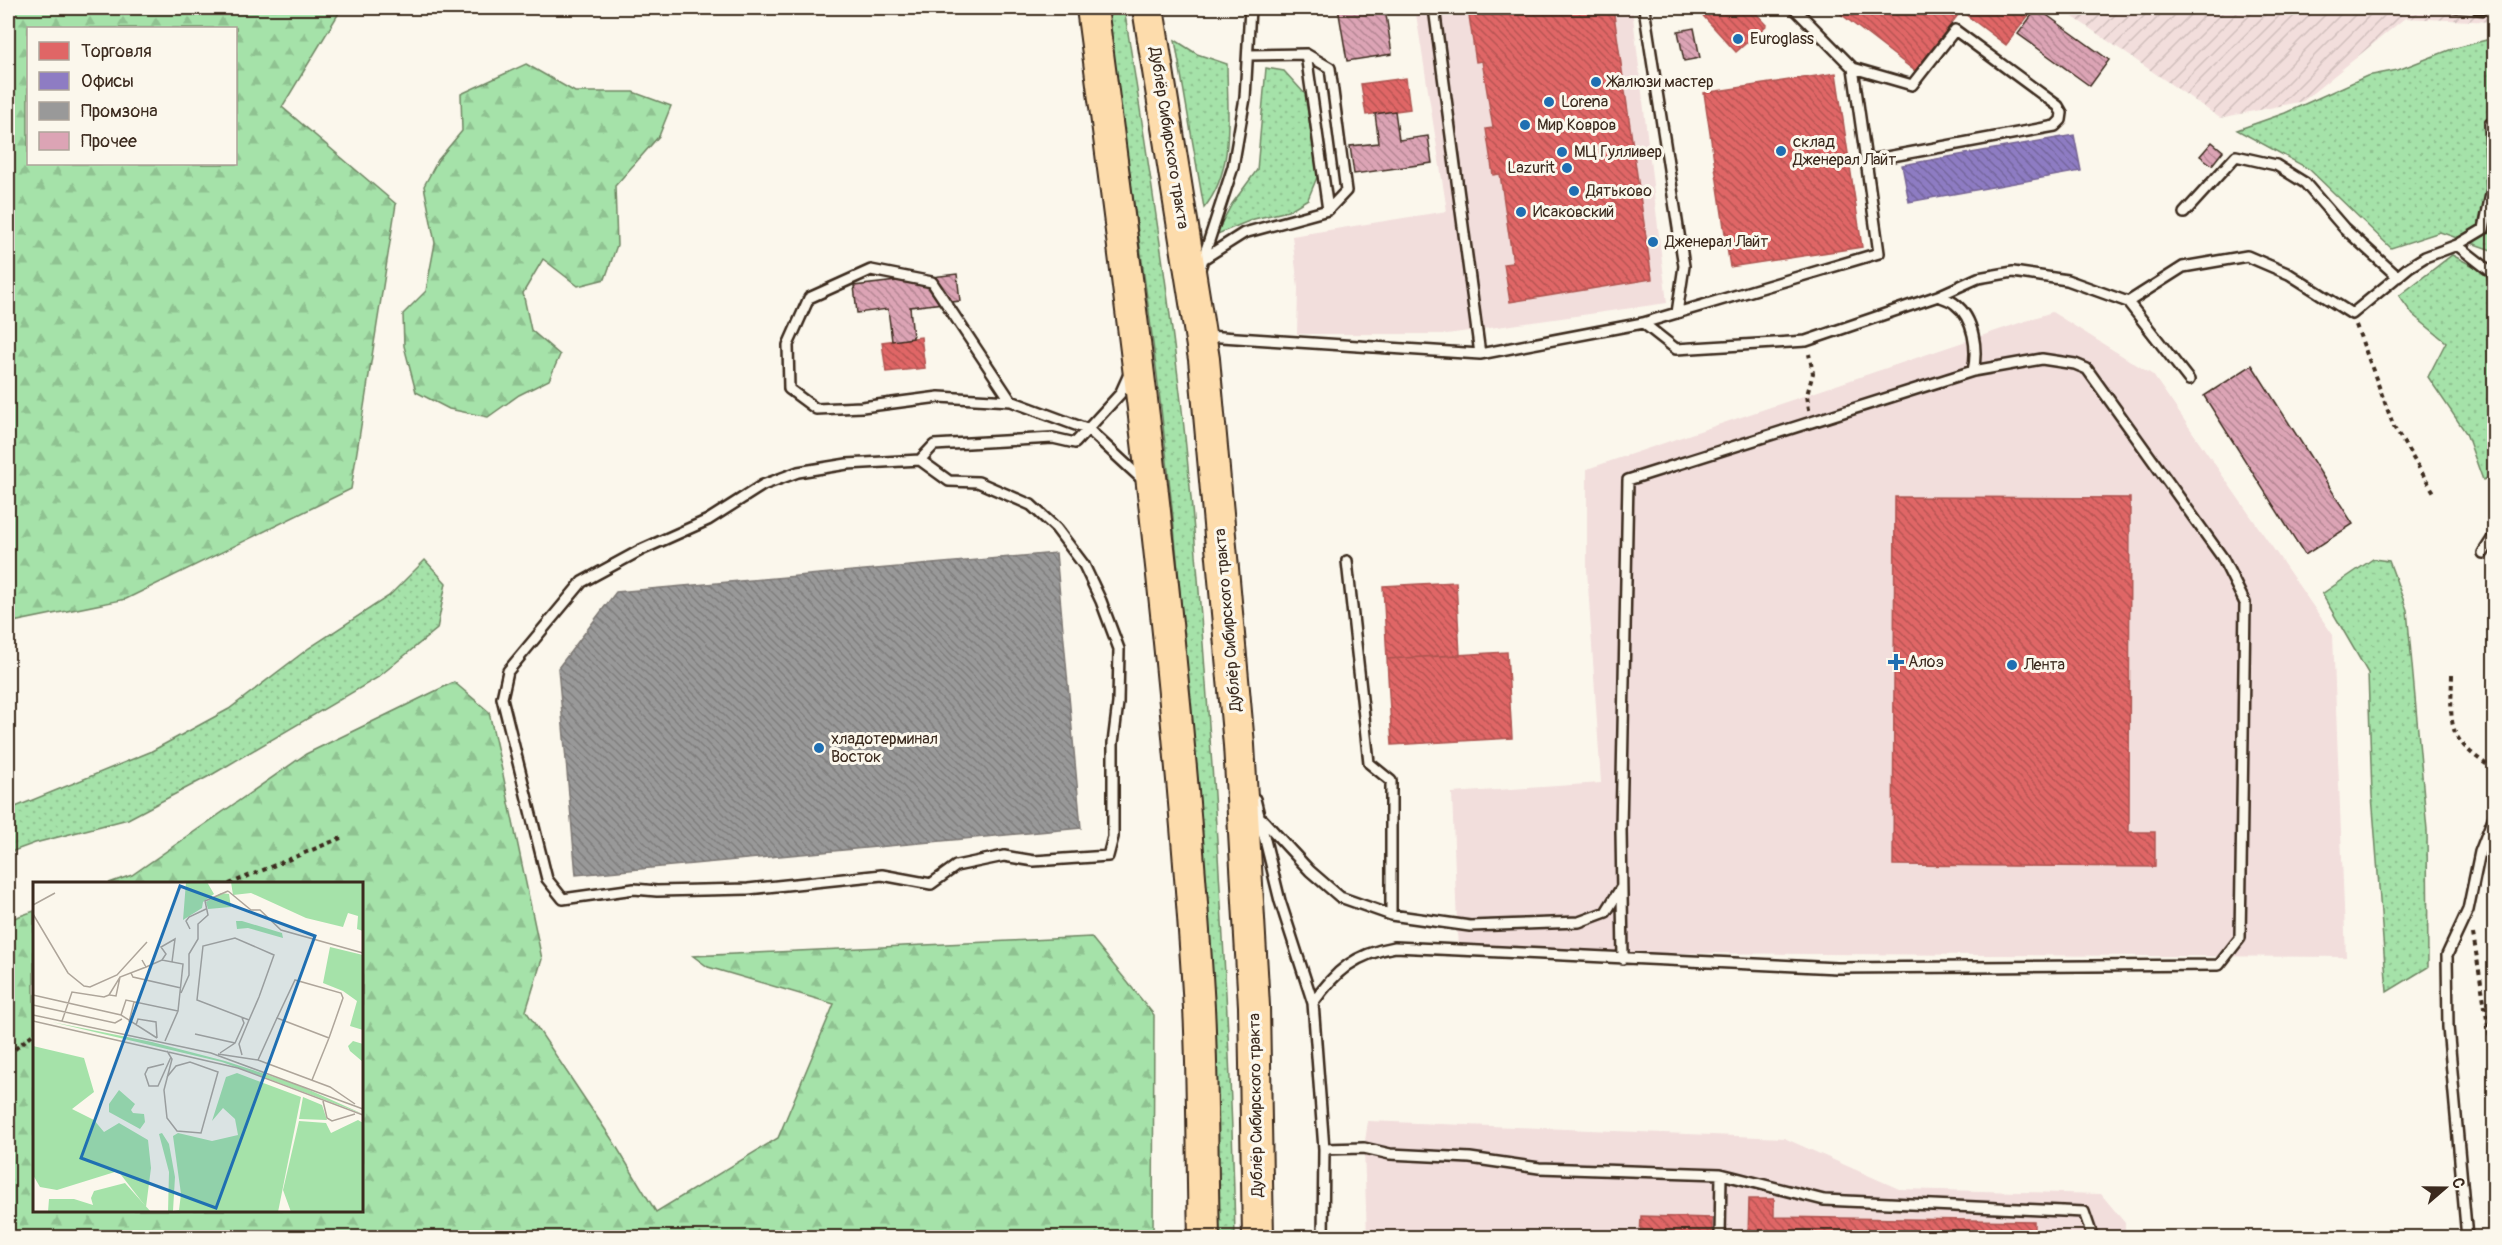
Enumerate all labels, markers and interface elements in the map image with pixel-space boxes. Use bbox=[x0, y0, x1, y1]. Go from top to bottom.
legend bbox=[27, 27, 237, 165]
place label: Euroglass bbox=[1750, 29, 1814, 49]
marker: Euroglass bbox=[1731, 32, 1745, 46]
text: Торговля bbox=[81, 40, 152, 63]
street label: Дублёр Сибирского тракта bbox=[1145, 45, 1193, 230]
text: Офисы bbox=[81, 70, 134, 93]
place label: Жалюзи мастер bbox=[1605, 72, 1713, 92]
marker: Жалюзи мастер bbox=[1589, 75, 1603, 89]
place label: Lorena bbox=[1561, 92, 1608, 112]
marker: Lorena bbox=[1542, 95, 1556, 109]
text: Промзона bbox=[81, 100, 158, 123]
place label: Мир Ковров bbox=[1537, 115, 1616, 135]
marker: Мир Ковров bbox=[1518, 118, 1532, 132]
text: Прочее bbox=[81, 130, 137, 153]
place label: склад Дженерал Лайт bbox=[1792, 132, 1896, 170]
place label: МЦ Гулливер bbox=[1574, 142, 1662, 162]
marker: склад Дженерал Лайт bbox=[1774, 144, 1788, 158]
marker: МЦ Гулливер bbox=[1555, 145, 1569, 159]
place label: Lazurit bbox=[1507, 158, 1556, 178]
marker: Lazurit bbox=[1560, 161, 1574, 175]
place label: Дятьково bbox=[1585, 181, 1652, 201]
marker: Дятьково bbox=[1567, 184, 1581, 198]
place label: Исаковский bbox=[1533, 202, 1614, 222]
marker: Исаковский bbox=[1514, 205, 1528, 219]
place label: Дженерал Лайт bbox=[1664, 232, 1768, 252]
marker: Дженерал Лайт bbox=[1646, 235, 1660, 249]
street label: Дублёр Сибирского тракта bbox=[1210, 528, 1246, 713]
place label: Алоэ bbox=[1908, 652, 1944, 672]
marker: Алоэ bbox=[1889, 655, 1903, 669]
place label: Лента bbox=[2023, 655, 2065, 675]
marker: Лента bbox=[2005, 658, 2019, 672]
place label: хладотерминал Восток bbox=[831, 729, 938, 767]
marker: хладотерминал Восток bbox=[812, 741, 826, 755]
inset map bbox=[33, 882, 363, 1212]
street label: Дублёр Сибирского тракта bbox=[1244, 1013, 1268, 1198]
north arrow bbox=[2415, 1158, 2475, 1218]
text: С bbox=[2447, 1175, 2469, 1191]

